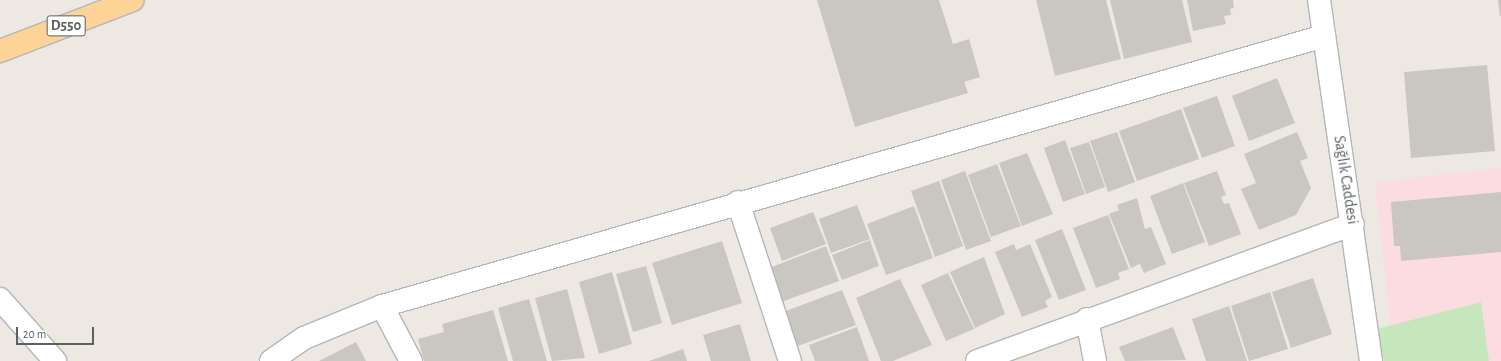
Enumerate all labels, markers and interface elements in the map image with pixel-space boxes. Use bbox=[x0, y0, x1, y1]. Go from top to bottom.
road number: D550 bbox=[46, 13, 86, 39]
street label: Sağlık Caddesi bbox=[1330, 134, 1362, 226]
scale bar bbox=[18, 319, 96, 345]
text: 20 m bbox=[23, 328, 46, 340]

